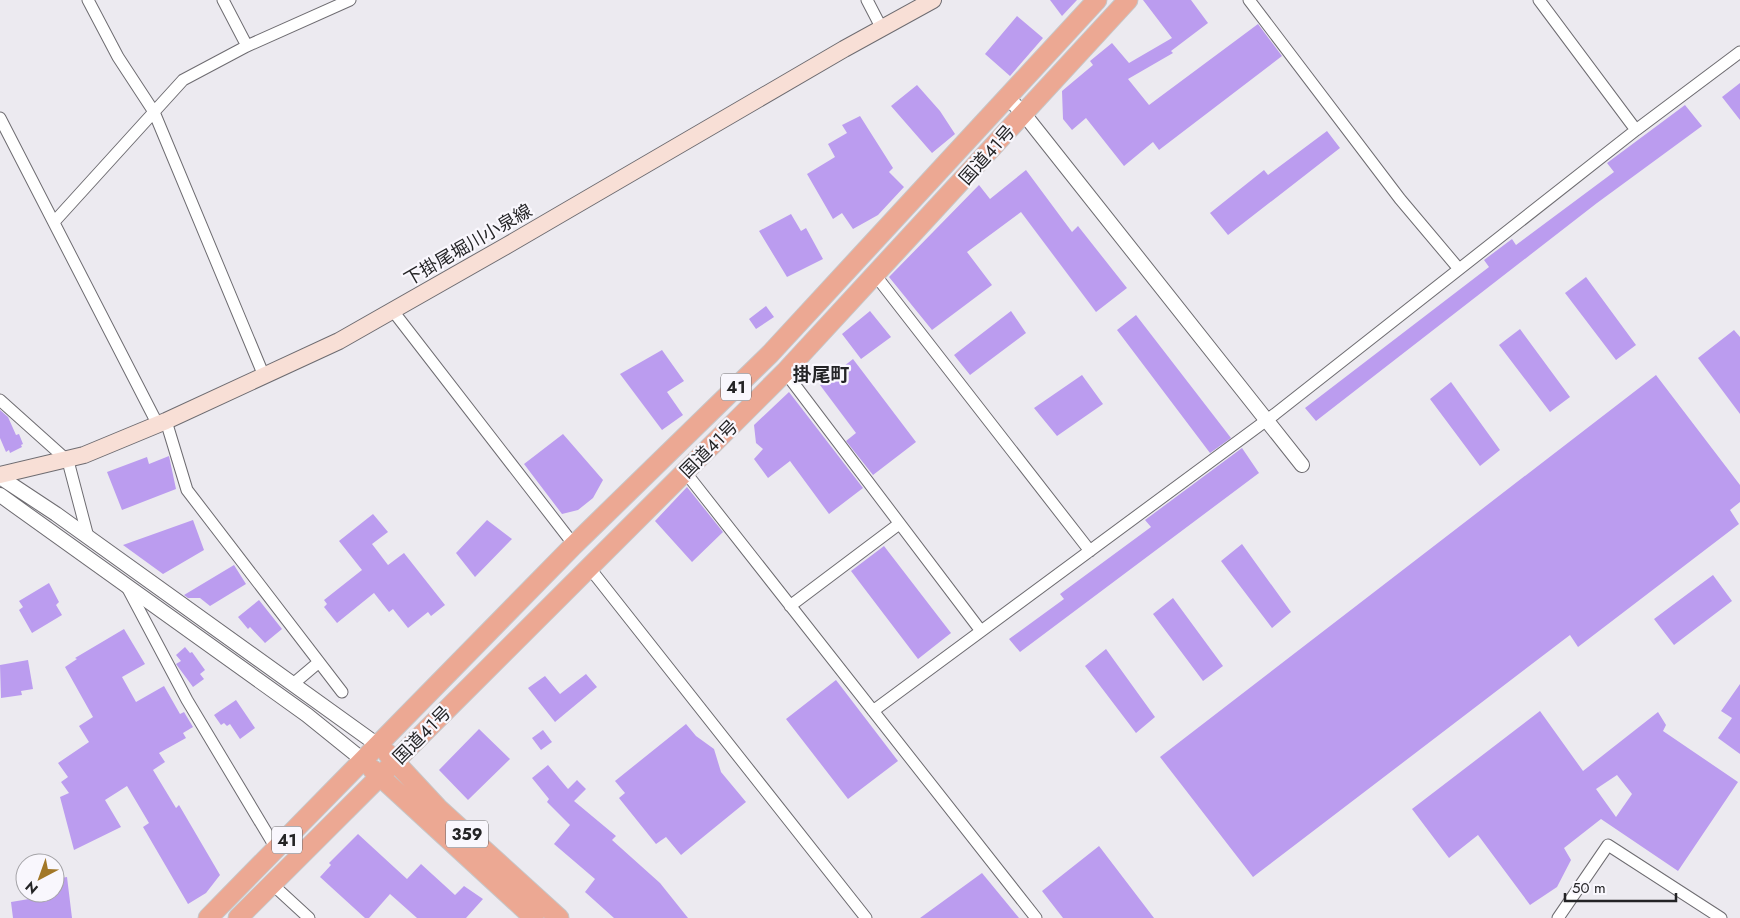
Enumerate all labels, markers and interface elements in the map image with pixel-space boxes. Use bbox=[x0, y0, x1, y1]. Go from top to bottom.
street label: 国道41号 bbox=[953, 119, 1021, 191]
street label: 下掛尾堀川小泉線 bbox=[399, 198, 537, 292]
district label: 掛尾町 bbox=[792, 361, 850, 388]
road number: 41 bbox=[721, 374, 751, 401]
street label: 国道41号 bbox=[674, 414, 744, 484]
street label: 国道41号 bbox=[387, 700, 457, 770]
road number: 359 bbox=[446, 821, 488, 848]
road number: 41 bbox=[272, 826, 302, 854]
north arrow bbox=[15, 853, 65, 903]
scale bar bbox=[1565, 870, 1676, 902]
text: N bbox=[21, 877, 42, 899]
text: 50 m bbox=[1572, 877, 1606, 899]

